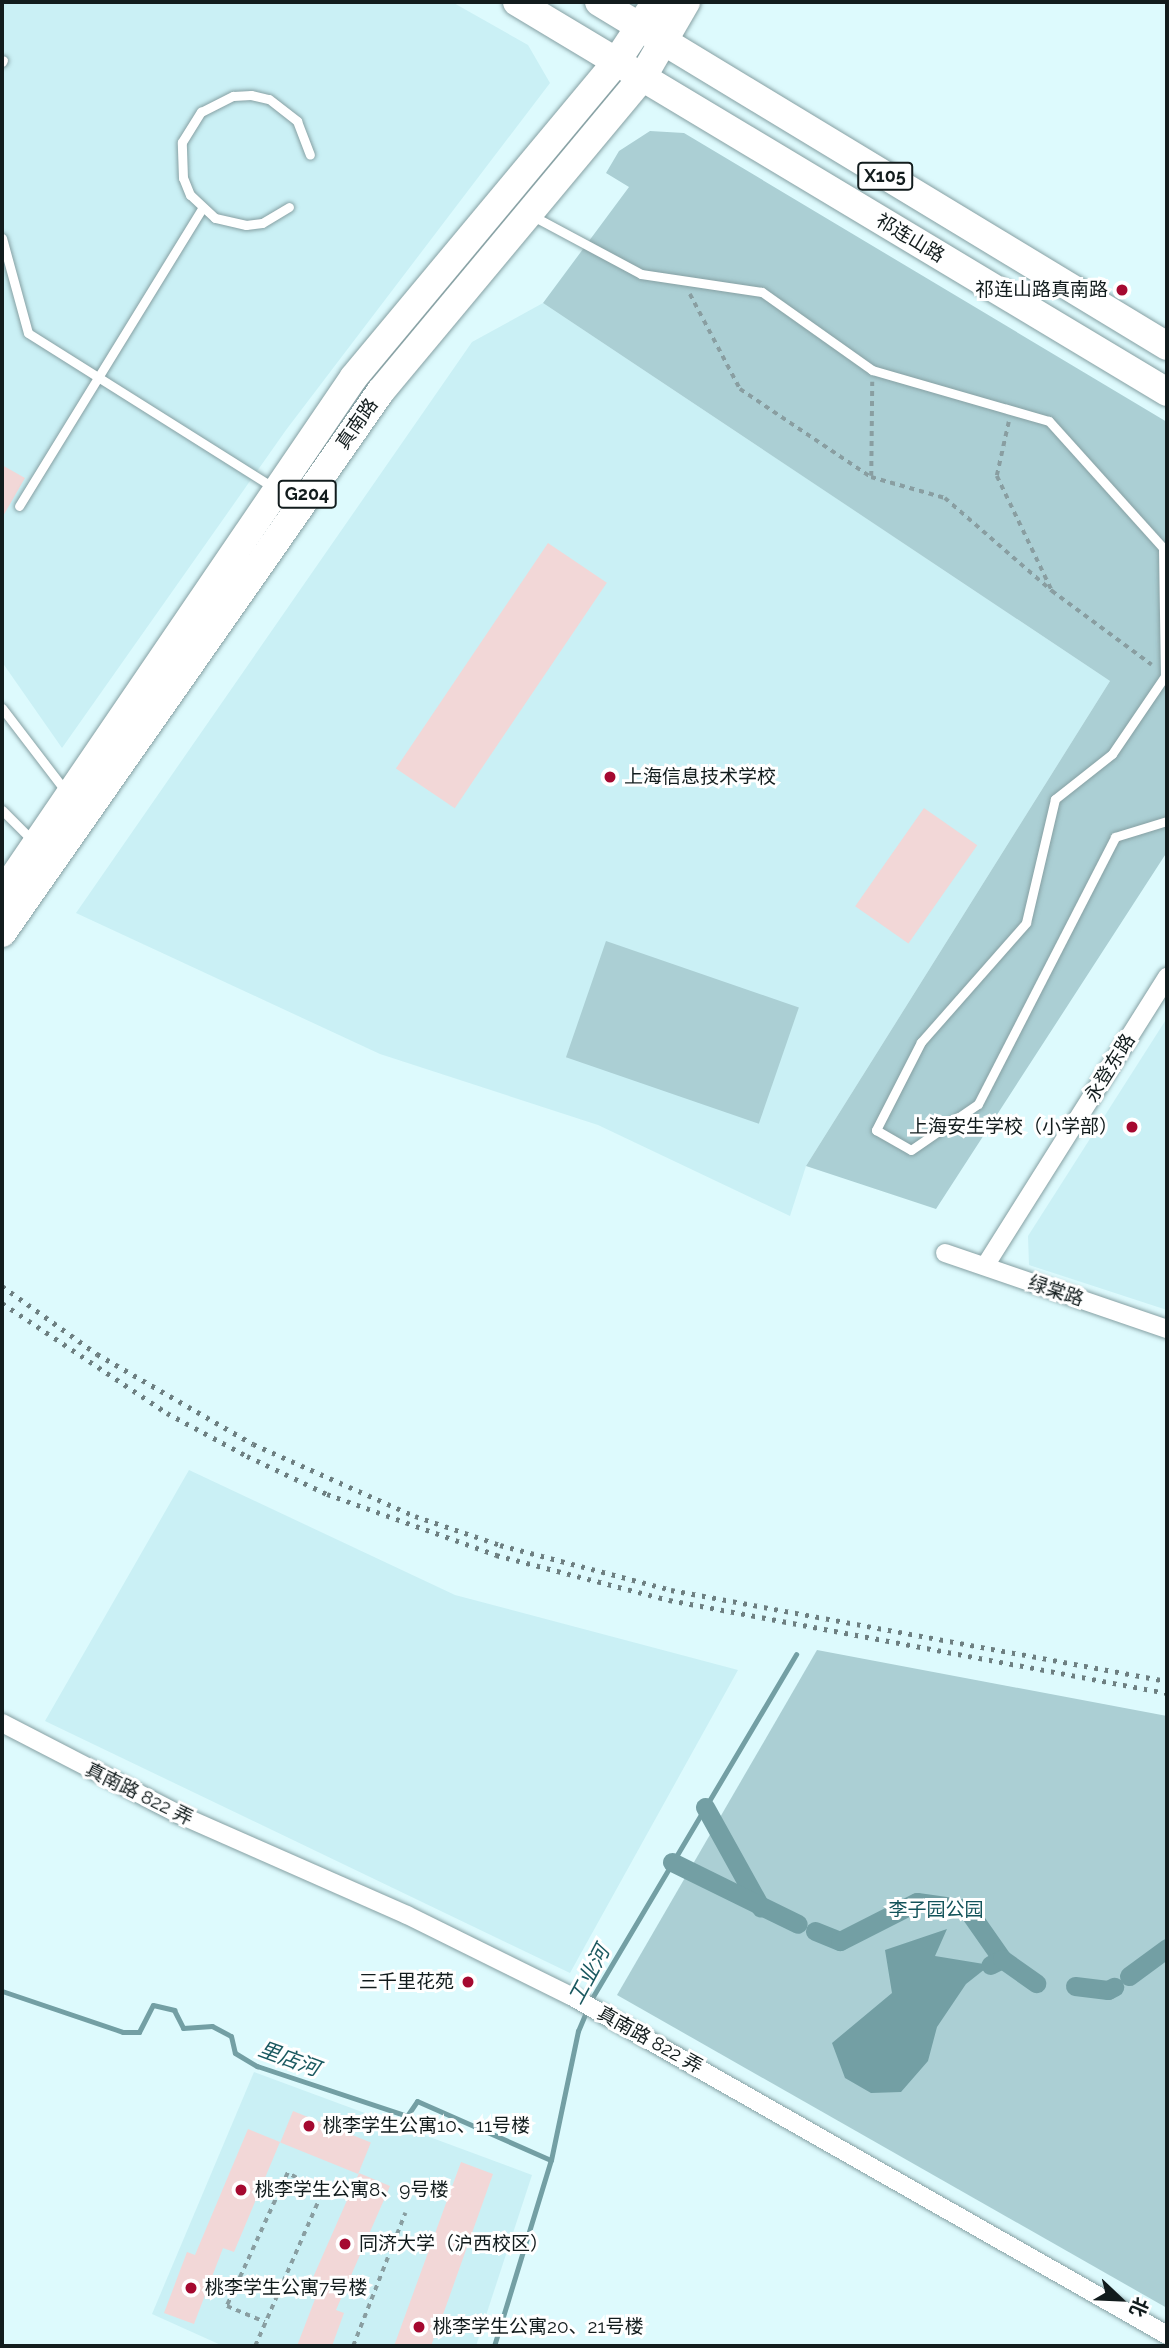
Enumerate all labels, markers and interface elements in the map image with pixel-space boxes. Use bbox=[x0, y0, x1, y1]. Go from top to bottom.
road number: X105 bbox=[857, 162, 913, 190]
street label: 祁连山路 bbox=[872, 209, 948, 267]
place label: 祁连山路真南路 bbox=[975, 279, 1108, 301]
marker: 祁连山路真南路 bbox=[1114, 282, 1130, 298]
street label: 真南路 bbox=[331, 394, 383, 454]
road number: G204 bbox=[277, 480, 337, 508]
place label: 上海信息技术学校 bbox=[624, 766, 776, 788]
marker: 上海信息技术学校 bbox=[602, 769, 618, 785]
street label: 永登东路 bbox=[1080, 1030, 1140, 1106]
place label: 上海安生学校（小学部） bbox=[909, 1116, 1118, 1138]
marker: 上海安生学校（小学部） bbox=[1124, 1119, 1140, 1135]
street label: 绿棠路 bbox=[1025, 1271, 1087, 1311]
street label: 真南路 822 弄 bbox=[82, 1758, 196, 1830]
park label: 李子园公园 bbox=[889, 1899, 983, 1921]
water label: 工业河 bbox=[563, 1941, 615, 2009]
place label: 三千里花苑 bbox=[359, 1971, 454, 1993]
marker: 三千里花苑 bbox=[460, 1974, 476, 1990]
street label: 真南路 822 弄 bbox=[593, 2002, 707, 2078]
water label: 里店河 bbox=[255, 2036, 323, 2082]
place label: 桃李学生公寓10、11号楼 bbox=[323, 2115, 530, 2137]
marker: 桃李学生公寓10、11号楼 bbox=[301, 2118, 317, 2134]
place label: 桃李学生公寓8、9号楼 bbox=[255, 2179, 448, 2201]
marker: 桃李学生公寓8、9号楼 bbox=[233, 2182, 249, 2198]
place label: 同济大学（沪西校区） bbox=[359, 2233, 549, 2255]
marker: 同济大学（沪西校区） bbox=[337, 2236, 353, 2252]
north arrow bbox=[1085, 2264, 1155, 2334]
place label: 桃李学生公寓7号楼 bbox=[205, 2277, 367, 2299]
marker: 桃李学生公寓7号楼 bbox=[183, 2280, 199, 2296]
text: 北 bbox=[1125, 2294, 1153, 2320]
place label: 桃李学生公寓20、21号楼 bbox=[433, 2316, 644, 2338]
marker: 桃李学生公寓20、21号楼 bbox=[411, 2319, 427, 2335]

